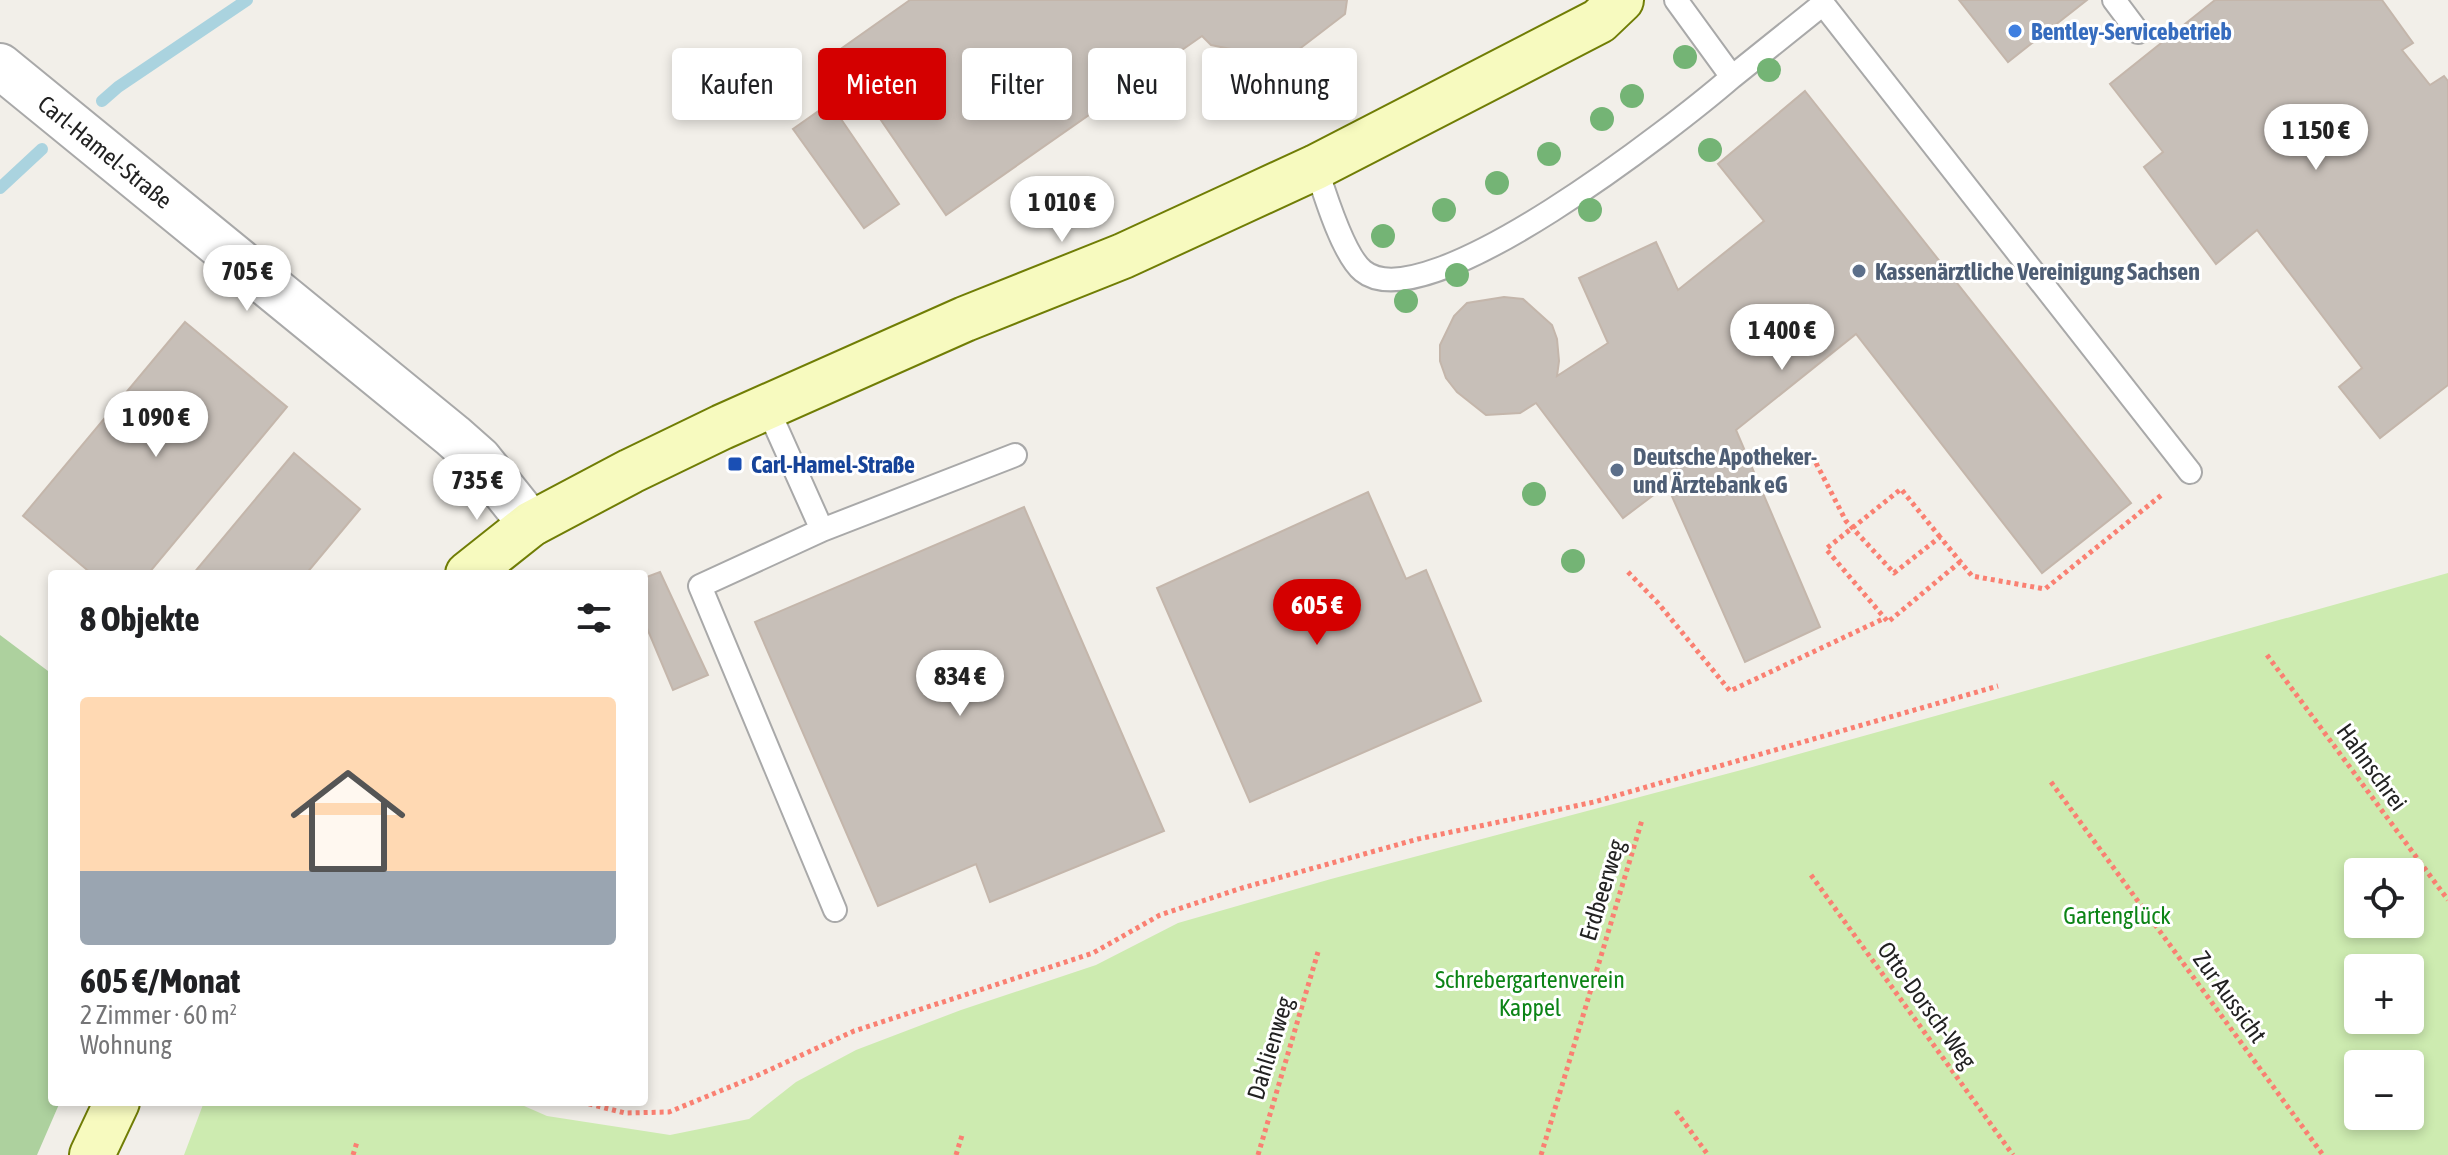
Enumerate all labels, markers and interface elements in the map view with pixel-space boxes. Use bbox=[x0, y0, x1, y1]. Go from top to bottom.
place label: Bentley-Servicebetrieb bbox=[2031, 18, 2232, 45]
marker: Bentley-Servicebetrieb bbox=[2006, 22, 2024, 40]
chip: Kaufen bbox=[672, 48, 802, 120]
chip: Mieten bbox=[818, 48, 946, 120]
chip: Filter bbox=[962, 48, 1072, 120]
chip: Neu bbox=[1088, 48, 1186, 120]
chip: Wohnung bbox=[1202, 48, 1357, 120]
street label: Carl-Hamel-Straße bbox=[33, 90, 177, 214]
pin: 1 150 € bbox=[2242, 104, 2390, 172]
text: 1 150 € bbox=[2282, 115, 2350, 145]
pin: 1 010 € bbox=[988, 176, 1136, 244]
text: 1 010 € bbox=[1028, 187, 1096, 217]
pin: 705 € bbox=[191, 245, 303, 313]
text: 705 € bbox=[221, 256, 273, 286]
place label: Kassenärztliche Vereinigung Sachsen bbox=[1875, 258, 2200, 285]
marker: Kassenärztliche Vereinigung Sachsen bbox=[1850, 262, 1868, 280]
pin: 1 400 € bbox=[1708, 304, 1856, 372]
text: 1 400 € bbox=[1748, 315, 1816, 345]
pin: 1 090 € bbox=[82, 391, 230, 459]
text: 1 090 € bbox=[122, 402, 190, 432]
place label: Deutsche Apotheker- und Ärztebank eG bbox=[1633, 443, 1817, 498]
place label: Carl-Hamel-Straße bbox=[751, 451, 915, 478]
pin: 735 € bbox=[421, 454, 533, 522]
marker: Carl-Hamel-Straße bbox=[726, 455, 744, 473]
marker: Deutsche Apotheker- und Ärztebank eG bbox=[1608, 461, 1626, 479]
text: 735 € bbox=[451, 465, 503, 495]
pin: 605 € bbox=[1261, 579, 1373, 647]
text: 605 € bbox=[1291, 590, 1343, 620]
icon: filters bbox=[572, 596, 616, 640]
text: 8 Objekte bbox=[80, 599, 200, 638]
pin: 834 € bbox=[904, 650, 1016, 718]
text: 834 € bbox=[934, 661, 986, 691]
street label: Hahnschrei bbox=[2331, 718, 2413, 816]
icon: home bbox=[276, 749, 420, 893]
street label: Erdbeerweg bbox=[1574, 836, 1630, 944]
map controls bbox=[2344, 858, 2424, 1130]
button: locate bbox=[2344, 858, 2424, 938]
park label: Gartenglück bbox=[2063, 902, 2171, 929]
street label: Otto-Dorsch-Weg bbox=[1872, 937, 1982, 1074]
street label: Zur Aussicht bbox=[2188, 946, 2272, 1048]
button: + bbox=[2344, 954, 2424, 1034]
text: 605 €/Monat bbox=[80, 961, 240, 1000]
park label: Schrebergartenverein Kappel bbox=[1435, 966, 1625, 1021]
street label: Dahlienweg bbox=[1242, 993, 1299, 1103]
text: 2 Zimmer · 60 m² bbox=[80, 1000, 237, 1030]
text: Wohnung bbox=[80, 1030, 172, 1060]
button: − bbox=[2344, 1050, 2424, 1130]

